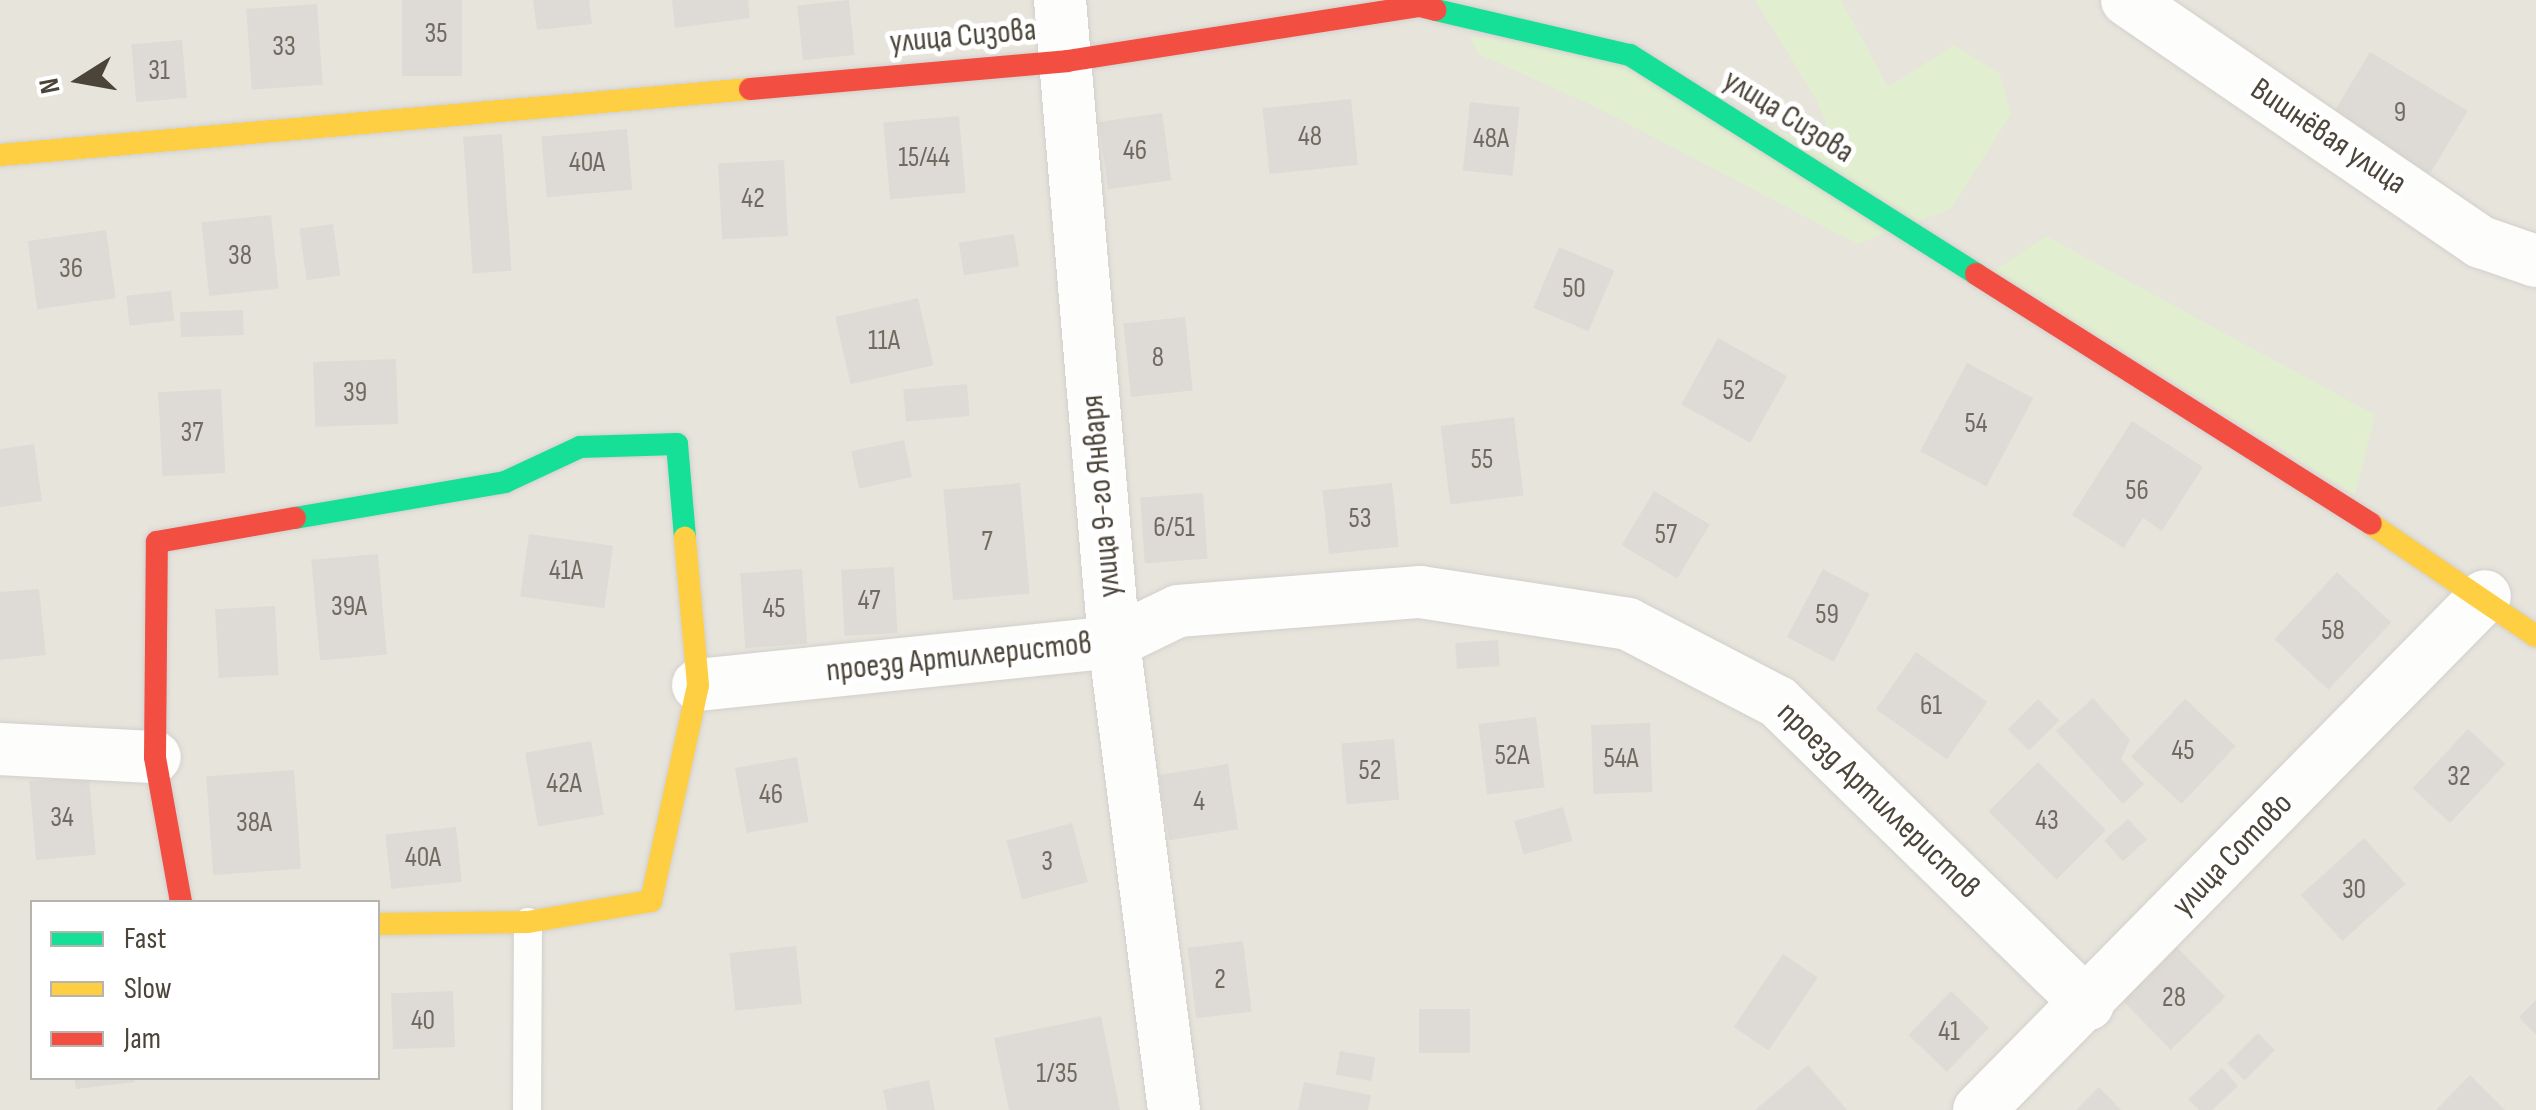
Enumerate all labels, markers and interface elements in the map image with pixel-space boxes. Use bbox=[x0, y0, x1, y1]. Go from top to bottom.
street label: улица Сизова bbox=[888, 11, 1038, 63]
house number: 35 bbox=[425, 17, 447, 51]
north arrow bbox=[30, 30, 130, 130]
house number: 33 bbox=[272, 30, 296, 64]
house number: 31 bbox=[148, 54, 170, 88]
street label: улица Сизова bbox=[1716, 62, 1860, 172]
street label: Вишнёвая улица bbox=[2243, 71, 2413, 203]
text: N bbox=[32, 75, 68, 96]
house number: 9 bbox=[2394, 96, 2406, 130]
house number: 48 bbox=[1298, 120, 1322, 154]
house number: 48А bbox=[1473, 122, 1509, 156]
house number: 46 bbox=[1123, 134, 1147, 168]
house number: 15/44 bbox=[898, 141, 950, 175]
house number: 40А bbox=[569, 146, 605, 180]
house number: 42 bbox=[741, 182, 765, 216]
house number: 38 bbox=[228, 239, 252, 273]
house number: 36 bbox=[59, 252, 83, 286]
house number: 50 bbox=[1562, 272, 1586, 306]
house number: 11А bbox=[868, 324, 900, 358]
house number: 8 bbox=[1152, 341, 1164, 375]
house number: 52 bbox=[1723, 374, 1745, 408]
house number: 39 bbox=[343, 376, 367, 410]
street label: улица 9-го Января bbox=[1074, 393, 1130, 599]
house number: 54 bbox=[1964, 407, 1988, 441]
house number: 37 bbox=[181, 416, 203, 450]
house number: 55 bbox=[1471, 443, 1493, 477]
house number: 56 bbox=[2125, 474, 2149, 508]
house number: 53 bbox=[1349, 502, 1371, 536]
house number: 6/51 bbox=[1153, 511, 1195, 545]
house number: 57 bbox=[1655, 518, 1677, 552]
house number: 7 bbox=[981, 525, 993, 559]
house number: 41А bbox=[549, 554, 583, 588]
house number: 47 bbox=[858, 584, 880, 618]
house number: 39А bbox=[331, 590, 367, 624]
house number: 45 bbox=[762, 592, 786, 626]
house number: 59 bbox=[1815, 598, 1839, 632]
house number: 58 bbox=[2321, 614, 2345, 648]
street label: проезд Артиллеристов bbox=[824, 625, 1094, 691]
house number: 61 bbox=[1920, 689, 1942, 723]
street label: проезд Артиллеристов bbox=[1769, 695, 1987, 907]
house number: 45 bbox=[2171, 734, 2195, 768]
house number: 52А bbox=[1495, 739, 1529, 773]
house number: 54А bbox=[1604, 742, 1638, 776]
house number: 52 bbox=[1359, 754, 1381, 788]
house number: 32 bbox=[2447, 760, 2471, 794]
house number: 42А bbox=[546, 767, 582, 801]
house number: 46 bbox=[759, 778, 783, 812]
house number: 4 bbox=[1193, 785, 1205, 819]
street label: улица Сотово bbox=[2165, 785, 2301, 925]
house number: 34 bbox=[50, 801, 74, 835]
house number: 43 bbox=[2035, 804, 2059, 838]
house number: 38А bbox=[236, 806, 272, 840]
house number: 40А bbox=[405, 841, 441, 875]
house number: 3 bbox=[1041, 845, 1053, 879]
house number: 30 bbox=[2342, 873, 2366, 907]
legend bbox=[30, 900, 380, 1080]
text: Fast bbox=[124, 921, 166, 957]
house number: 2 bbox=[1214, 963, 1226, 997]
text: Slow bbox=[124, 971, 172, 1007]
house number: 28 bbox=[2162, 981, 2186, 1015]
house number: 40 bbox=[411, 1004, 435, 1038]
house number: 41 bbox=[1938, 1015, 1960, 1049]
text: Jam bbox=[124, 1021, 161, 1057]
house number: 1/35 bbox=[1036, 1057, 1078, 1091]

